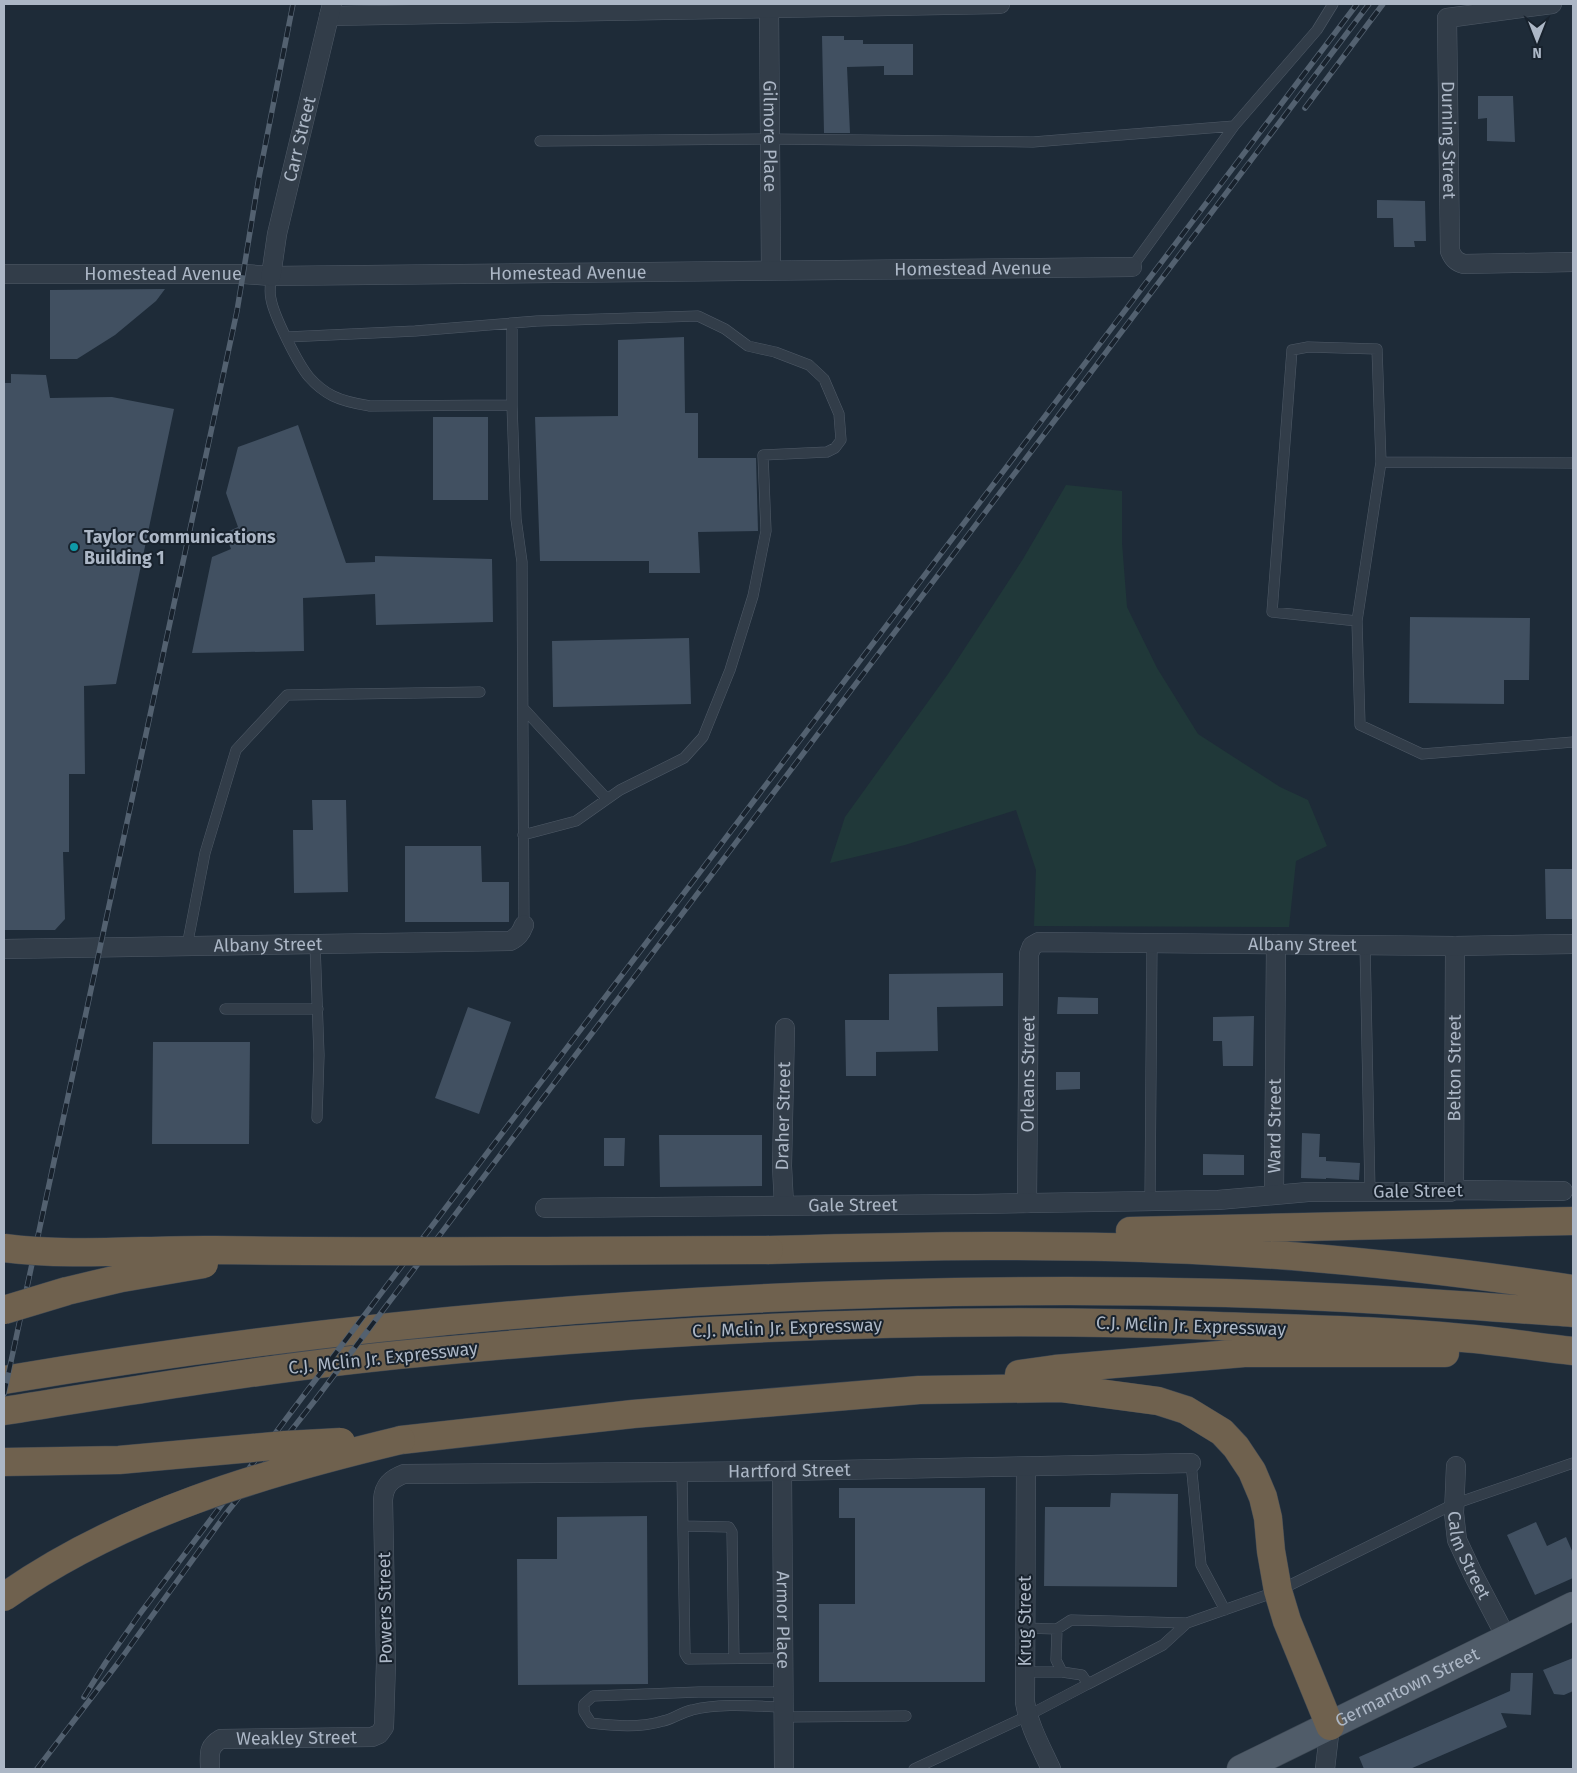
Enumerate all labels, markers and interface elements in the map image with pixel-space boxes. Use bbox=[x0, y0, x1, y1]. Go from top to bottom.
north arrow bbox=[1512, 15, 1562, 65]
text: N bbox=[1532, 44, 1542, 61]
street label: Gilmore Place bbox=[759, 80, 781, 192]
street label: Durning Street bbox=[1437, 81, 1460, 200]
street label: Carr Street bbox=[279, 94, 321, 184]
street label: Homestead Avenue bbox=[894, 257, 1052, 280]
street label: Homestead Avenue bbox=[489, 261, 647, 285]
street label: Homestead Avenue bbox=[84, 263, 242, 285]
place label: Taylor Communications Building 1 bbox=[84, 526, 276, 569]
marker: Taylor Communications Building 1 bbox=[68, 541, 80, 553]
street label: Albany Street bbox=[213, 933, 323, 957]
street label: Albany Street bbox=[1248, 933, 1357, 956]
street label: Belton Street bbox=[1443, 1014, 1466, 1122]
street label: Orleans Street bbox=[1017, 1015, 1040, 1132]
street label: Draher Street bbox=[771, 1061, 795, 1171]
street label: Ward Street bbox=[1263, 1078, 1286, 1174]
street label: Gale Street bbox=[1373, 1179, 1463, 1203]
street label: Gale Street bbox=[808, 1194, 898, 1217]
street label: C.J. Mclin Jr. Expressway bbox=[1096, 1312, 1287, 1340]
street label: C.J. Mclin Jr. Expressway bbox=[692, 1314, 883, 1342]
street label: C.J. Mclin Jr. Expressway bbox=[287, 1337, 479, 1379]
street label: Hartford Street bbox=[728, 1459, 851, 1482]
street label: Calm Street bbox=[1443, 1510, 1496, 1604]
street label: Powers Street bbox=[373, 1551, 397, 1664]
street label: Armor Place bbox=[772, 1571, 794, 1669]
street label: Krug Street bbox=[1014, 1575, 1036, 1667]
street label: Germantown Street bbox=[1331, 1643, 1483, 1732]
street label: Weakley Street bbox=[236, 1726, 358, 1750]

